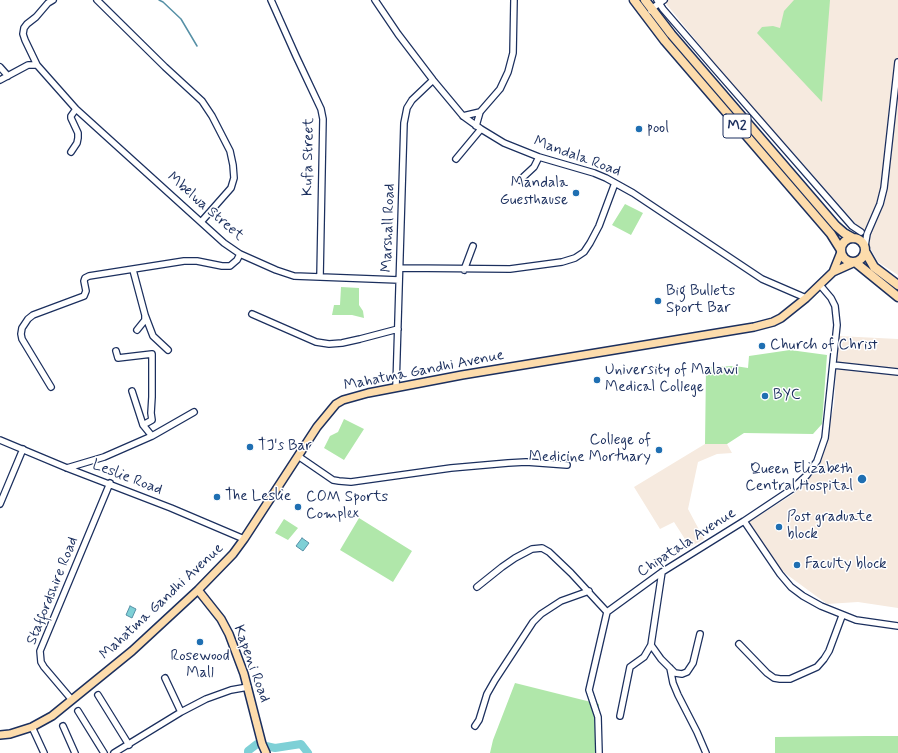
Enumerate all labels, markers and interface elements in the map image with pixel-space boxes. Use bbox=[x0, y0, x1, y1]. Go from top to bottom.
road number: M2 bbox=[723, 114, 751, 138]
street label: Kufa Street bbox=[299, 118, 319, 196]
place label: pool bbox=[647, 120, 669, 138]
marker: pool bbox=[634, 124, 644, 134]
street label: Mandala Road bbox=[531, 133, 623, 181]
street label: Mbelwa Street bbox=[163, 169, 247, 245]
place label: Mandala Guesthause bbox=[500, 175, 568, 210]
street label: Marshall Road bbox=[378, 183, 400, 273]
marker: Mandala Guesthause bbox=[571, 188, 581, 198]
place label: Big Bullets Sport Bar bbox=[666, 283, 735, 318]
marker: Big Bullets Sport Bar bbox=[653, 296, 663, 306]
place label: Church of Christ bbox=[770, 337, 878, 355]
marker: Church of Christ bbox=[757, 341, 767, 351]
street label: Mahatma Gandhi Avenue bbox=[342, 347, 506, 395]
place label: University of Malawi Medical College bbox=[605, 362, 738, 397]
marker: University of Malawi Medical College bbox=[592, 375, 602, 385]
place label: BYC bbox=[773, 387, 800, 405]
marker: BYC bbox=[760, 391, 770, 401]
place label: College of Medicine Mortuary bbox=[529, 432, 651, 467]
place label: TJ's Bar bbox=[258, 438, 312, 456]
marker: TJ's Bar bbox=[245, 442, 255, 452]
marker: College of Medicine Mortuary bbox=[654, 445, 664, 455]
street label: Leslie Road bbox=[89, 456, 165, 500]
place label: Queen Elizabeth Central Hospital bbox=[745, 461, 853, 496]
marker: Queen Elizabeth Central Hospital bbox=[856, 473, 868, 485]
place label: The Leslie bbox=[225, 488, 291, 506]
place label: COM Sports Complex bbox=[306, 489, 388, 524]
marker: The Leslie bbox=[212, 492, 222, 502]
marker: COM Sports Complex bbox=[293, 502, 303, 512]
street label: Chipatala Avenue bbox=[634, 504, 740, 582]
place label: Post graduate block bbox=[787, 509, 873, 544]
marker: Post graduate block bbox=[774, 522, 784, 532]
street label: Staffordshire Road bbox=[23, 534, 83, 648]
street label: Mahatma Gandhi Avenue bbox=[96, 540, 228, 664]
place label: Faculty block bbox=[805, 556, 887, 574]
marker: Faculty block bbox=[792, 560, 802, 570]
street label: Kapeni Road bbox=[229, 623, 273, 705]
marker: Rosewood Mall bbox=[195, 637, 205, 647]
place label: Rosewood Mall bbox=[170, 648, 230, 683]

